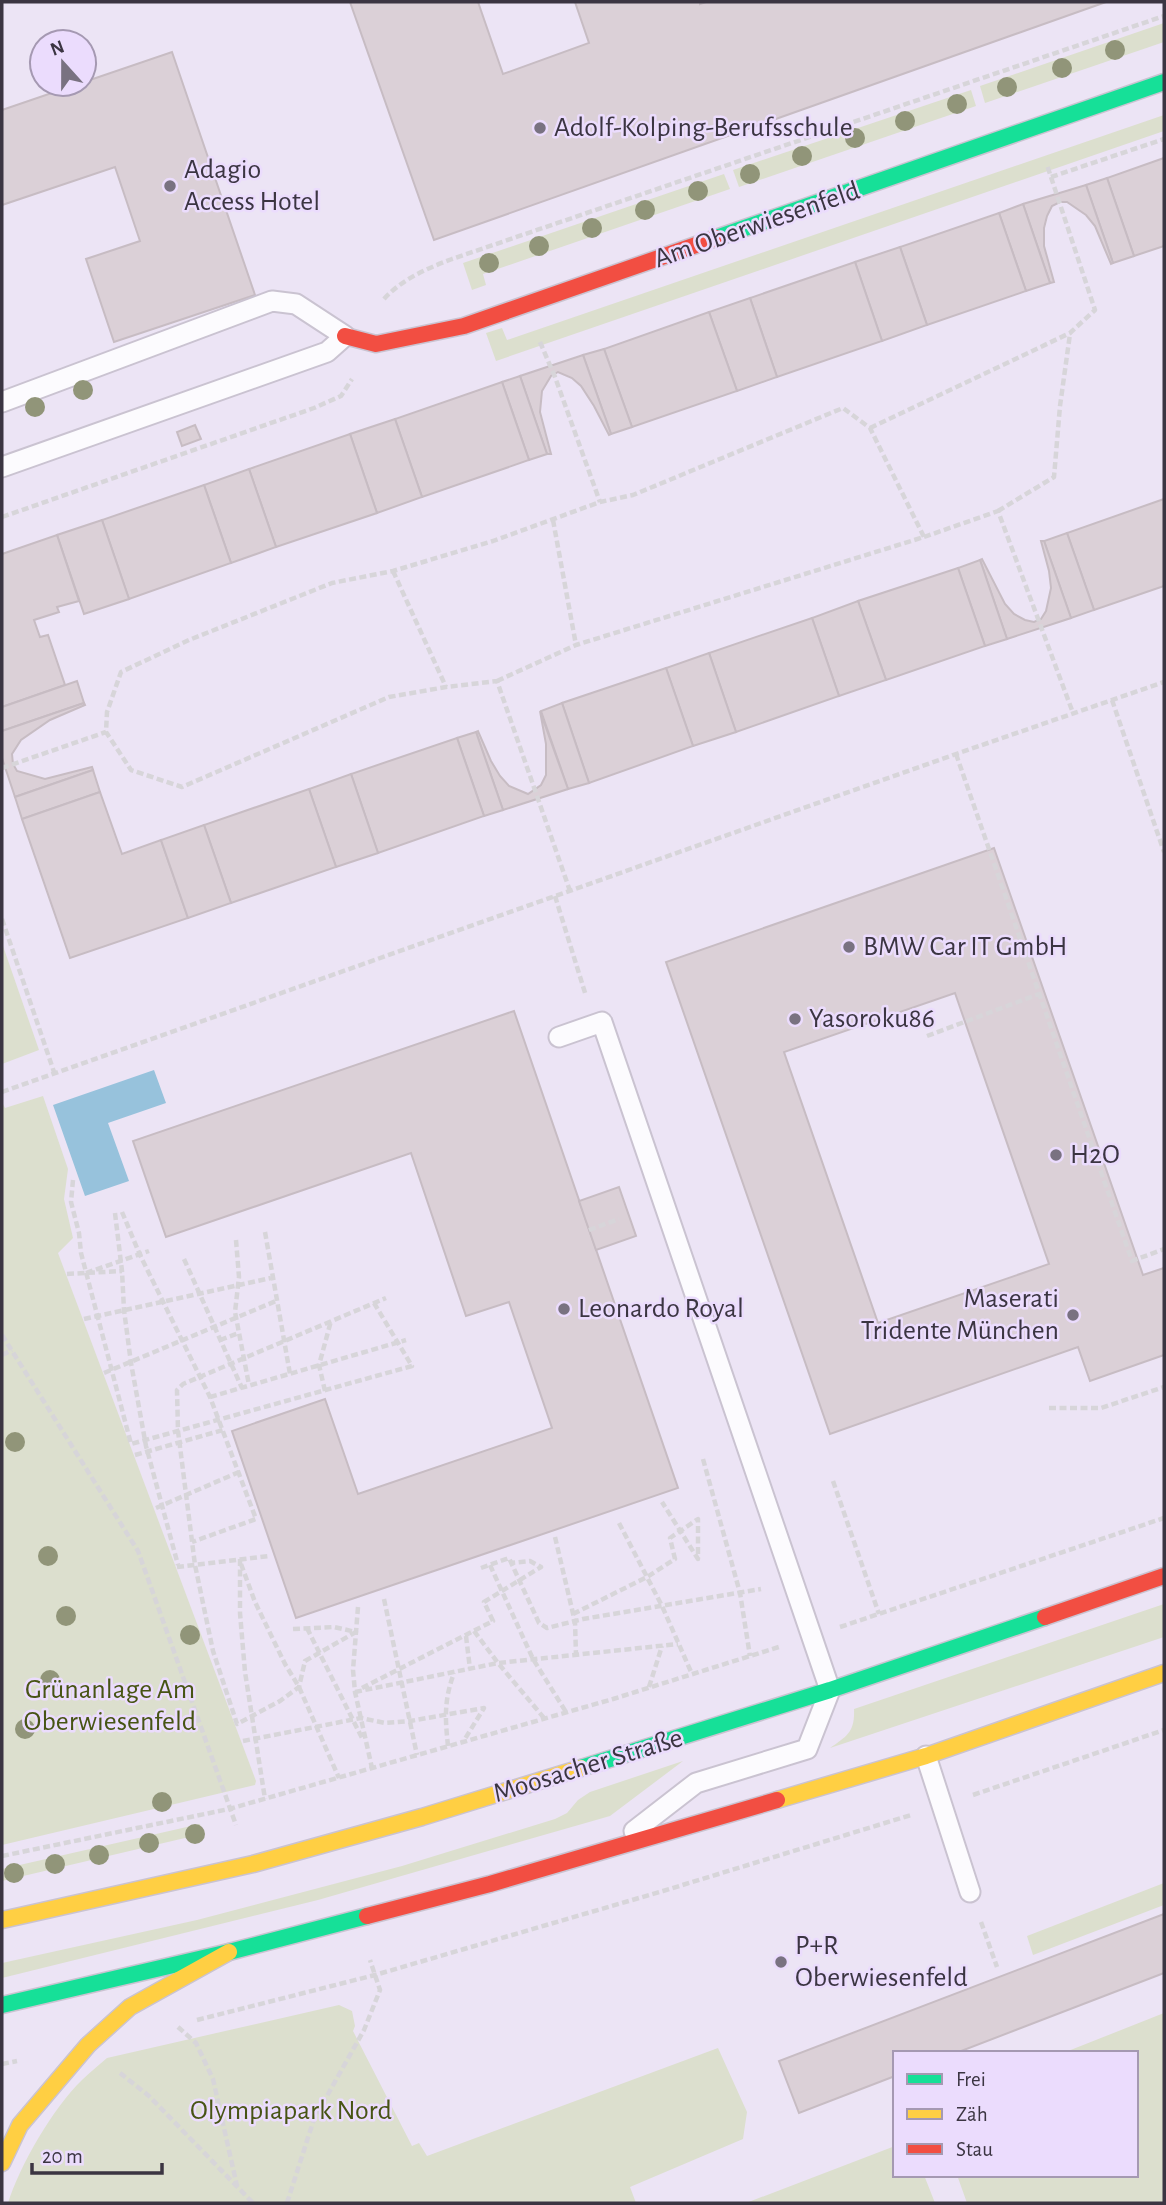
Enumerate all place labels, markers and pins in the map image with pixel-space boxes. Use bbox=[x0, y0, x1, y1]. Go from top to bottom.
place label: Adolf-Kolping-Berufsschule bbox=[554, 114, 853, 142]
marker: Adolf-Kolping-Berufsschule bbox=[532, 120, 548, 136]
place label: Adagio Access Hotel bbox=[184, 156, 320, 216]
marker: Adagio Access Hotel bbox=[162, 178, 178, 194]
place label: BMW Car IT GmbH bbox=[863, 933, 1067, 961]
marker: BMW Car IT GmbH bbox=[841, 939, 857, 955]
place label: Yasoroku86 bbox=[809, 1005, 935, 1033]
marker: Yasoroku86 bbox=[787, 1011, 803, 1027]
place label: H2O bbox=[1070, 1141, 1120, 1169]
marker: H2O bbox=[1048, 1147, 1064, 1163]
place label: Maserati Tridente München bbox=[861, 1285, 1059, 1345]
place label: Leonardo Royal bbox=[578, 1295, 744, 1323]
marker: Leonardo Royal bbox=[556, 1301, 572, 1317]
marker: Maserati Tridente München bbox=[1065, 1307, 1081, 1323]
place label: P+R Oberwiesenfeld bbox=[795, 1932, 968, 1992]
marker: P+R Oberwiesenfeld bbox=[773, 1954, 789, 1970]

